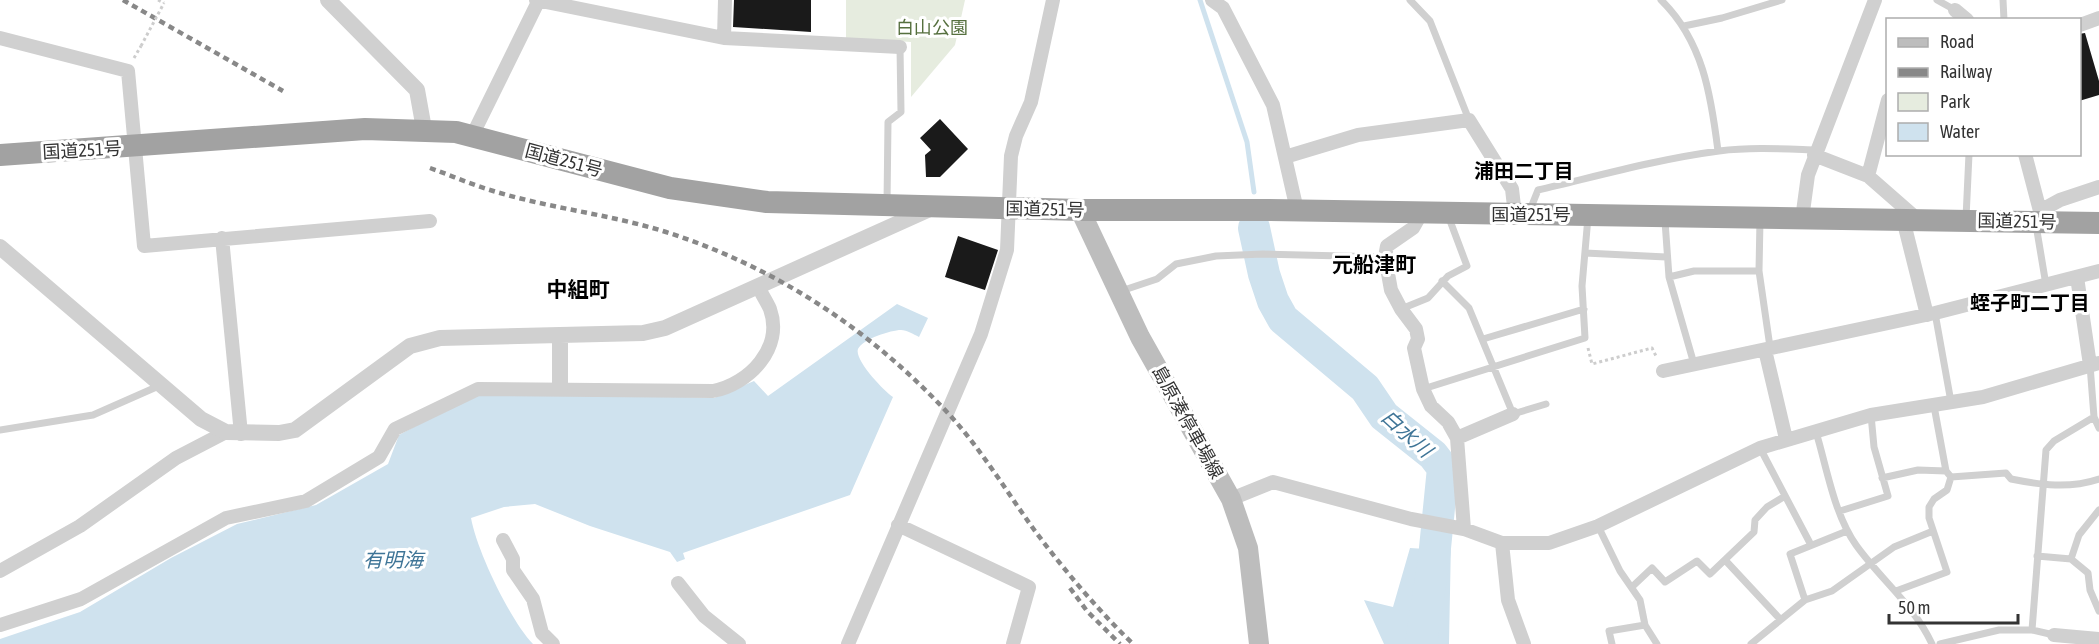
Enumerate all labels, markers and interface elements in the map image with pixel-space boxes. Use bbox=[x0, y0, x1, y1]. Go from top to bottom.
park label: 白山公園 bbox=[896, 17, 968, 38]
legend bbox=[1886, 18, 2081, 156]
text: Road bbox=[1940, 31, 1974, 52]
text: Railway bbox=[1940, 61, 1992, 82]
text: Park bbox=[1940, 91, 1970, 112]
text: Water bbox=[1940, 121, 1980, 142]
street label: 国道251号 bbox=[42, 137, 122, 163]
street label: 国道251号 bbox=[523, 140, 605, 180]
district label: 浦田二丁目 bbox=[1474, 159, 1574, 182]
street label: 国道251号 bbox=[1005, 198, 1085, 220]
street label: 国道251号 bbox=[1491, 204, 1571, 225]
street label: 国道251号 bbox=[1977, 210, 2057, 232]
district label: 元船津町 bbox=[1332, 252, 1416, 276]
district label: 中組町 bbox=[547, 277, 610, 301]
district label: 蛭子町二丁目 bbox=[1970, 291, 2090, 314]
street label: 島原湊停車場線 bbox=[1148, 362, 1228, 482]
water label: 白水川 bbox=[1377, 404, 1438, 463]
water label: 有明海 bbox=[363, 548, 426, 571]
scale bar bbox=[1889, 587, 2018, 625]
text: 50 m bbox=[1898, 597, 1930, 618]

